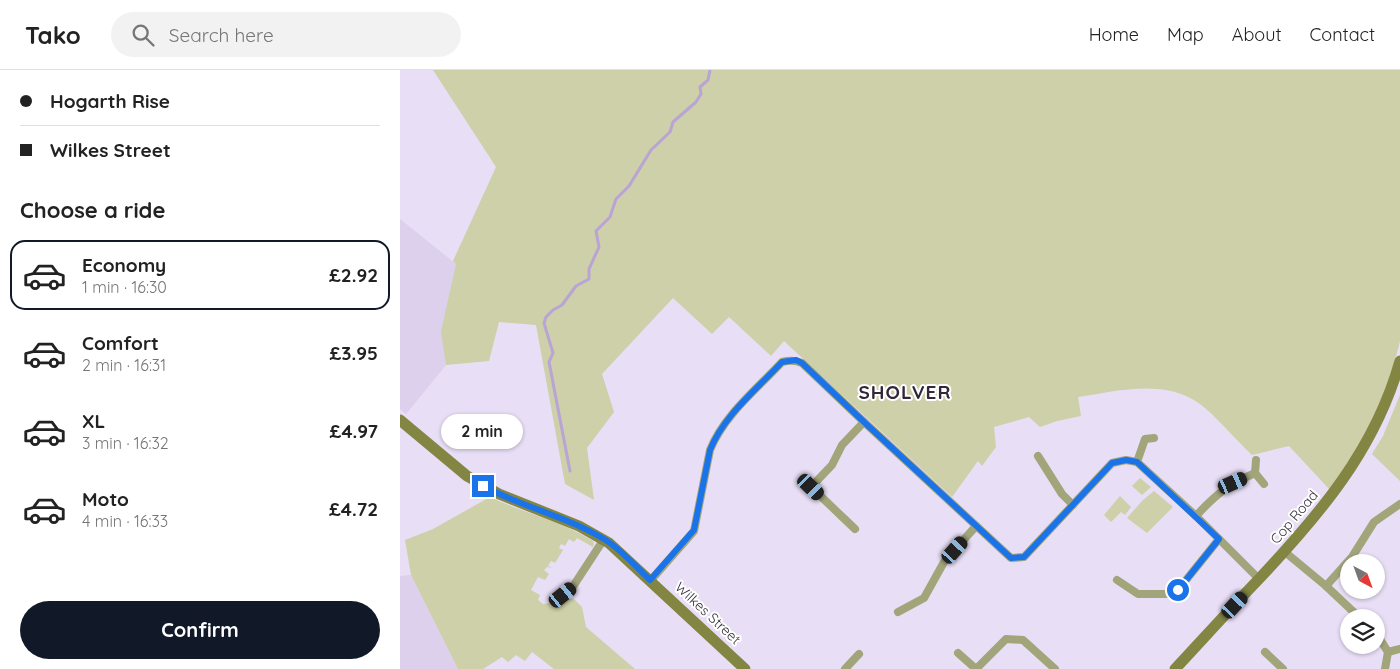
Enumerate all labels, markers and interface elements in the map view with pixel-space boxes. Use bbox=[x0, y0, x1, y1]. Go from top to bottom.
search box bbox=[111, 12, 461, 57]
text: Tako bbox=[25, 20, 81, 50]
icon: search bbox=[129, 21, 157, 49]
text: Search here bbox=[169, 23, 274, 47]
text: Home bbox=[1089, 23, 1139, 46]
text: Map bbox=[1167, 23, 1204, 46]
text: About bbox=[1232, 23, 1282, 46]
text: Contact bbox=[1310, 23, 1375, 46]
text: Hogarth Rise bbox=[50, 89, 170, 113]
text: Wilkes Street bbox=[50, 138, 171, 162]
text: Choose a ride bbox=[20, 196, 165, 224]
icon: car bbox=[22, 253, 67, 298]
text: Economy bbox=[82, 253, 166, 277]
text: £2.92 bbox=[329, 263, 378, 287]
text: 1 min · 16:30 bbox=[82, 277, 167, 297]
icon: car bbox=[22, 331, 67, 376]
text: Comfort bbox=[82, 331, 159, 355]
text: £3.95 bbox=[329, 341, 378, 365]
text: 2 min · 16:31 bbox=[82, 355, 166, 375]
district label: SHOLVER bbox=[859, 380, 951, 404]
icon: car bbox=[22, 409, 67, 454]
text: XL bbox=[82, 409, 105, 433]
callout: 2 min bbox=[442, 414, 524, 448]
text: £4.97 bbox=[330, 419, 378, 443]
text: 2 min bbox=[461, 421, 503, 441]
text: 3 min · 16:32 bbox=[82, 433, 169, 453]
car bbox=[1216, 470, 1249, 496]
car bbox=[795, 471, 827, 503]
route end bbox=[472, 475, 494, 497]
street label: Cop Road bbox=[1266, 486, 1322, 548]
icon: car bbox=[22, 487, 67, 532]
text: Moto bbox=[82, 487, 129, 511]
text: £4.72 bbox=[329, 497, 378, 521]
text: 4 min · 16:33 bbox=[82, 511, 168, 531]
car bbox=[939, 534, 970, 566]
north arrow bbox=[1340, 554, 1385, 599]
map controls bbox=[1340, 554, 1385, 654]
street label: Wilkes Street bbox=[671, 578, 745, 648]
route start bbox=[1167, 579, 1189, 601]
car bbox=[546, 580, 579, 610]
car bbox=[1219, 589, 1250, 621]
button: Confirm bbox=[20, 601, 380, 659]
button: layers bbox=[1340, 609, 1385, 654]

